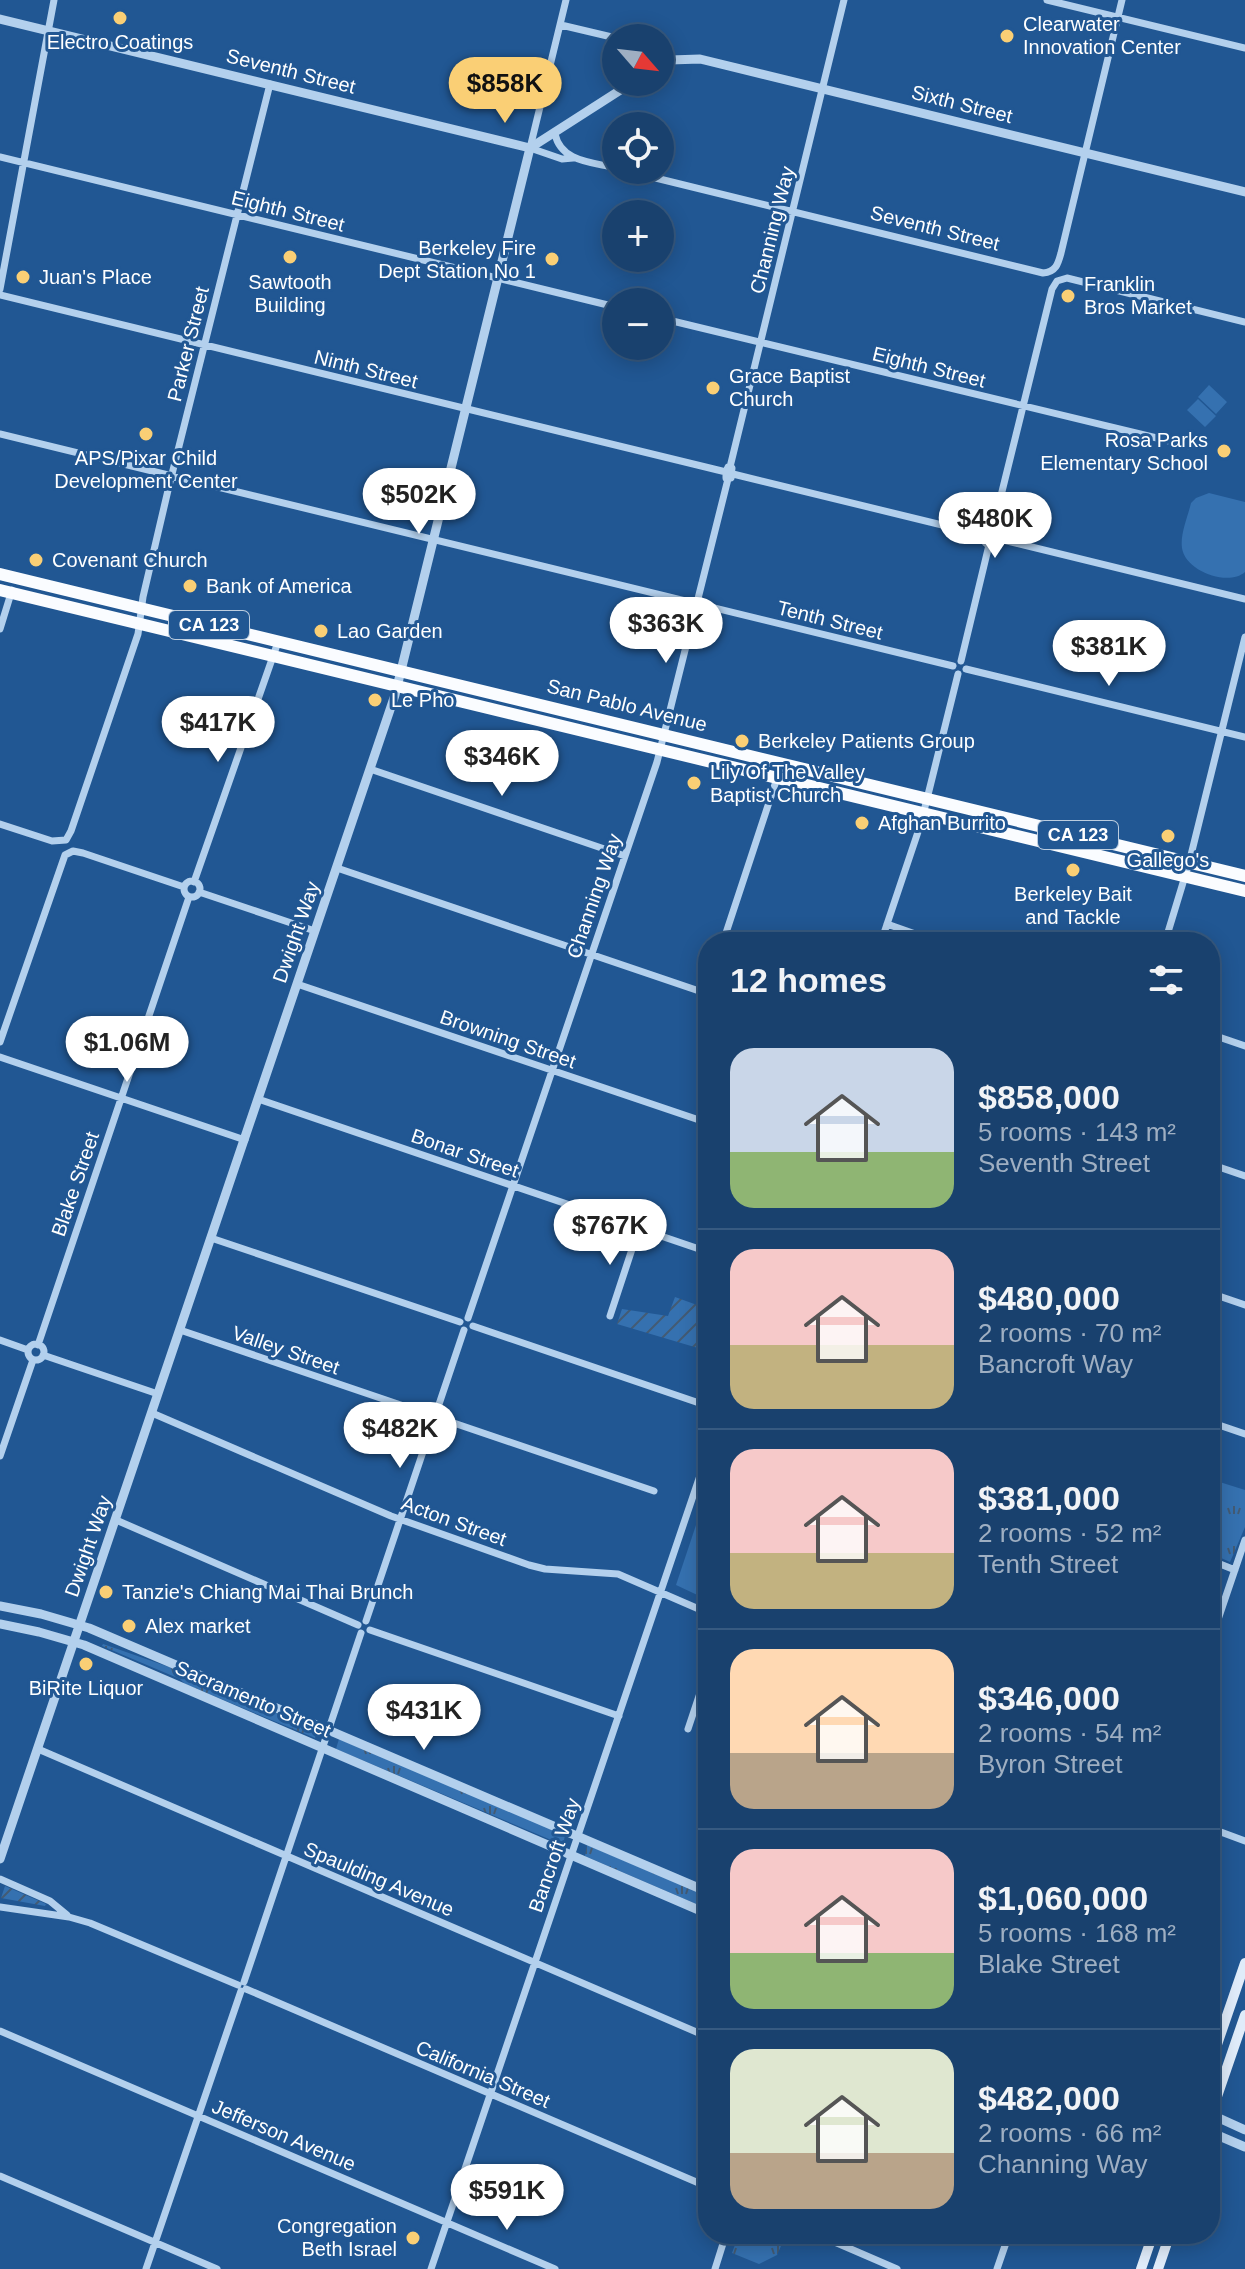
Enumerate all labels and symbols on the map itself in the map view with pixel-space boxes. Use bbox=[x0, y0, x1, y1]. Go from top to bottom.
marker: Electro Coatings bbox=[111, 9, 129, 27]
place label: Clearwater Innovation Center bbox=[1023, 13, 1181, 58]
north arrow bbox=[602, 24, 674, 96]
marker: Clearwater Innovation Center bbox=[998, 27, 1016, 45]
place label: Electro Coatings bbox=[47, 31, 193, 53]
street label: Seventh Street bbox=[224, 44, 358, 98]
pin: $858K bbox=[449, 57, 561, 125]
street label: Sixth Street bbox=[909, 81, 1015, 127]
street label: Channing Way bbox=[746, 164, 798, 296]
street label: Eighth Street bbox=[229, 186, 347, 236]
street label: Seventh Street bbox=[868, 201, 1002, 255]
place label: Berkeley Fire Dept Station No 1 bbox=[378, 237, 536, 282]
marker: Sawtooth Building bbox=[281, 248, 299, 266]
marker: Berkeley Fire Dept Station No 1 bbox=[543, 250, 561, 268]
place label: Juan's Place bbox=[39, 266, 152, 288]
marker: Juan's Place bbox=[14, 268, 32, 286]
place label: Sawtooth Building bbox=[248, 271, 332, 316]
place label: Franklin Bros Market bbox=[1084, 273, 1192, 318]
street label: Parker Street bbox=[163, 284, 213, 404]
marker: Franklin Bros Market bbox=[1059, 287, 1077, 305]
street label: Eighth Street bbox=[870, 342, 988, 392]
street label: Ninth Street bbox=[312, 346, 420, 393]
place label: Grace Baptist Church bbox=[729, 365, 851, 410]
marker: Grace Baptist Church bbox=[704, 379, 722, 397]
marker: APS/Pixar Child Development Center bbox=[137, 425, 155, 443]
place label: Rosa Parks Elementary School bbox=[1040, 429, 1208, 474]
marker: Rosa Parks Elementary School bbox=[1215, 442, 1233, 460]
place label: APS/Pixar Child Development Center bbox=[54, 447, 238, 492]
pin: $502K bbox=[363, 468, 475, 536]
pin: $480K bbox=[939, 492, 1051, 560]
place label: Covenant Church bbox=[52, 549, 208, 571]
marker: Covenant Church bbox=[27, 551, 45, 569]
place label: Bank of America bbox=[206, 575, 353, 597]
marker: Bank of America bbox=[181, 577, 199, 595]
street label: Tenth Street bbox=[775, 596, 885, 644]
pin: $363K bbox=[610, 597, 722, 665]
road number: CA 123 bbox=[169, 611, 249, 639]
place label: Lao Garden bbox=[337, 620, 443, 642]
pin: $381K bbox=[1053, 620, 1165, 688]
marker: Lao Garden bbox=[312, 622, 330, 640]
street label: San Pablo Avenue bbox=[545, 674, 709, 736]
place label: Le Pho bbox=[391, 689, 454, 711]
marker: Le Pho bbox=[366, 691, 384, 709]
pin: $417K bbox=[162, 696, 274, 764]
pin: $346K bbox=[446, 730, 558, 798]
place label: Berkeley Patients Group bbox=[758, 730, 975, 752]
marker: Berkeley Patients Group bbox=[733, 732, 751, 750]
place label: Lily Of The Valley Baptist Church bbox=[710, 761, 865, 806]
marker: Lily Of The Valley Baptist Church bbox=[685, 774, 703, 792]
place label: Afghan Burrito bbox=[878, 812, 1006, 834]
marker: Afghan Burrito bbox=[853, 814, 871, 832]
road number: CA 123 bbox=[1038, 821, 1118, 849]
marker: Gallego's bbox=[1159, 827, 1177, 845]
street label: Channing Way bbox=[562, 831, 626, 961]
place label: Gallego's bbox=[1127, 849, 1209, 871]
marker: Berkeley Bait and Tackle bbox=[1064, 861, 1082, 879]
street label: Dwight Way bbox=[268, 878, 324, 986]
place label: Berkeley Bait and Tackle bbox=[1014, 883, 1132, 928]
street label: Browning Street bbox=[437, 1005, 579, 1073]
pin: $1.06M bbox=[62, 1016, 192, 1084]
street label: Bonar Street bbox=[408, 1124, 522, 1182]
street label: Blake Street bbox=[47, 1128, 103, 1239]
pin: $767K bbox=[554, 1199, 666, 1267]
street label: Valley Street bbox=[230, 1321, 343, 1379]
pin: $482K bbox=[344, 1402, 456, 1470]
street label: Dwight Way bbox=[60, 1492, 116, 1600]
street label: Acton Street bbox=[399, 1492, 510, 1550]
place label: Tanzie's Chiang Mai Thai Brunch bbox=[122, 1581, 413, 1603]
marker: Tanzie's Chiang Mai Thai Brunch bbox=[97, 1583, 115, 1601]
place label: Alex market bbox=[145, 1615, 251, 1637]
marker: Alex market bbox=[120, 1617, 138, 1635]
marker: BiRite Liquor bbox=[77, 1655, 95, 1673]
street label: Sacramento Street bbox=[172, 1656, 334, 1742]
place label: BiRite Liquor bbox=[29, 1677, 144, 1699]
pin: $431K bbox=[368, 1684, 480, 1752]
street label: Bancroft Way bbox=[524, 1795, 584, 1915]
street label: Spaulding Avenue bbox=[301, 1837, 457, 1921]
street label: California Street bbox=[413, 2036, 554, 2112]
street label: Jefferson Avenue bbox=[209, 2095, 359, 2175]
pin: $591K bbox=[451, 2164, 563, 2232]
place label: Congregation Beth Israel bbox=[277, 2215, 397, 2260]
marker: Congregation Beth Israel bbox=[404, 2229, 422, 2247]

